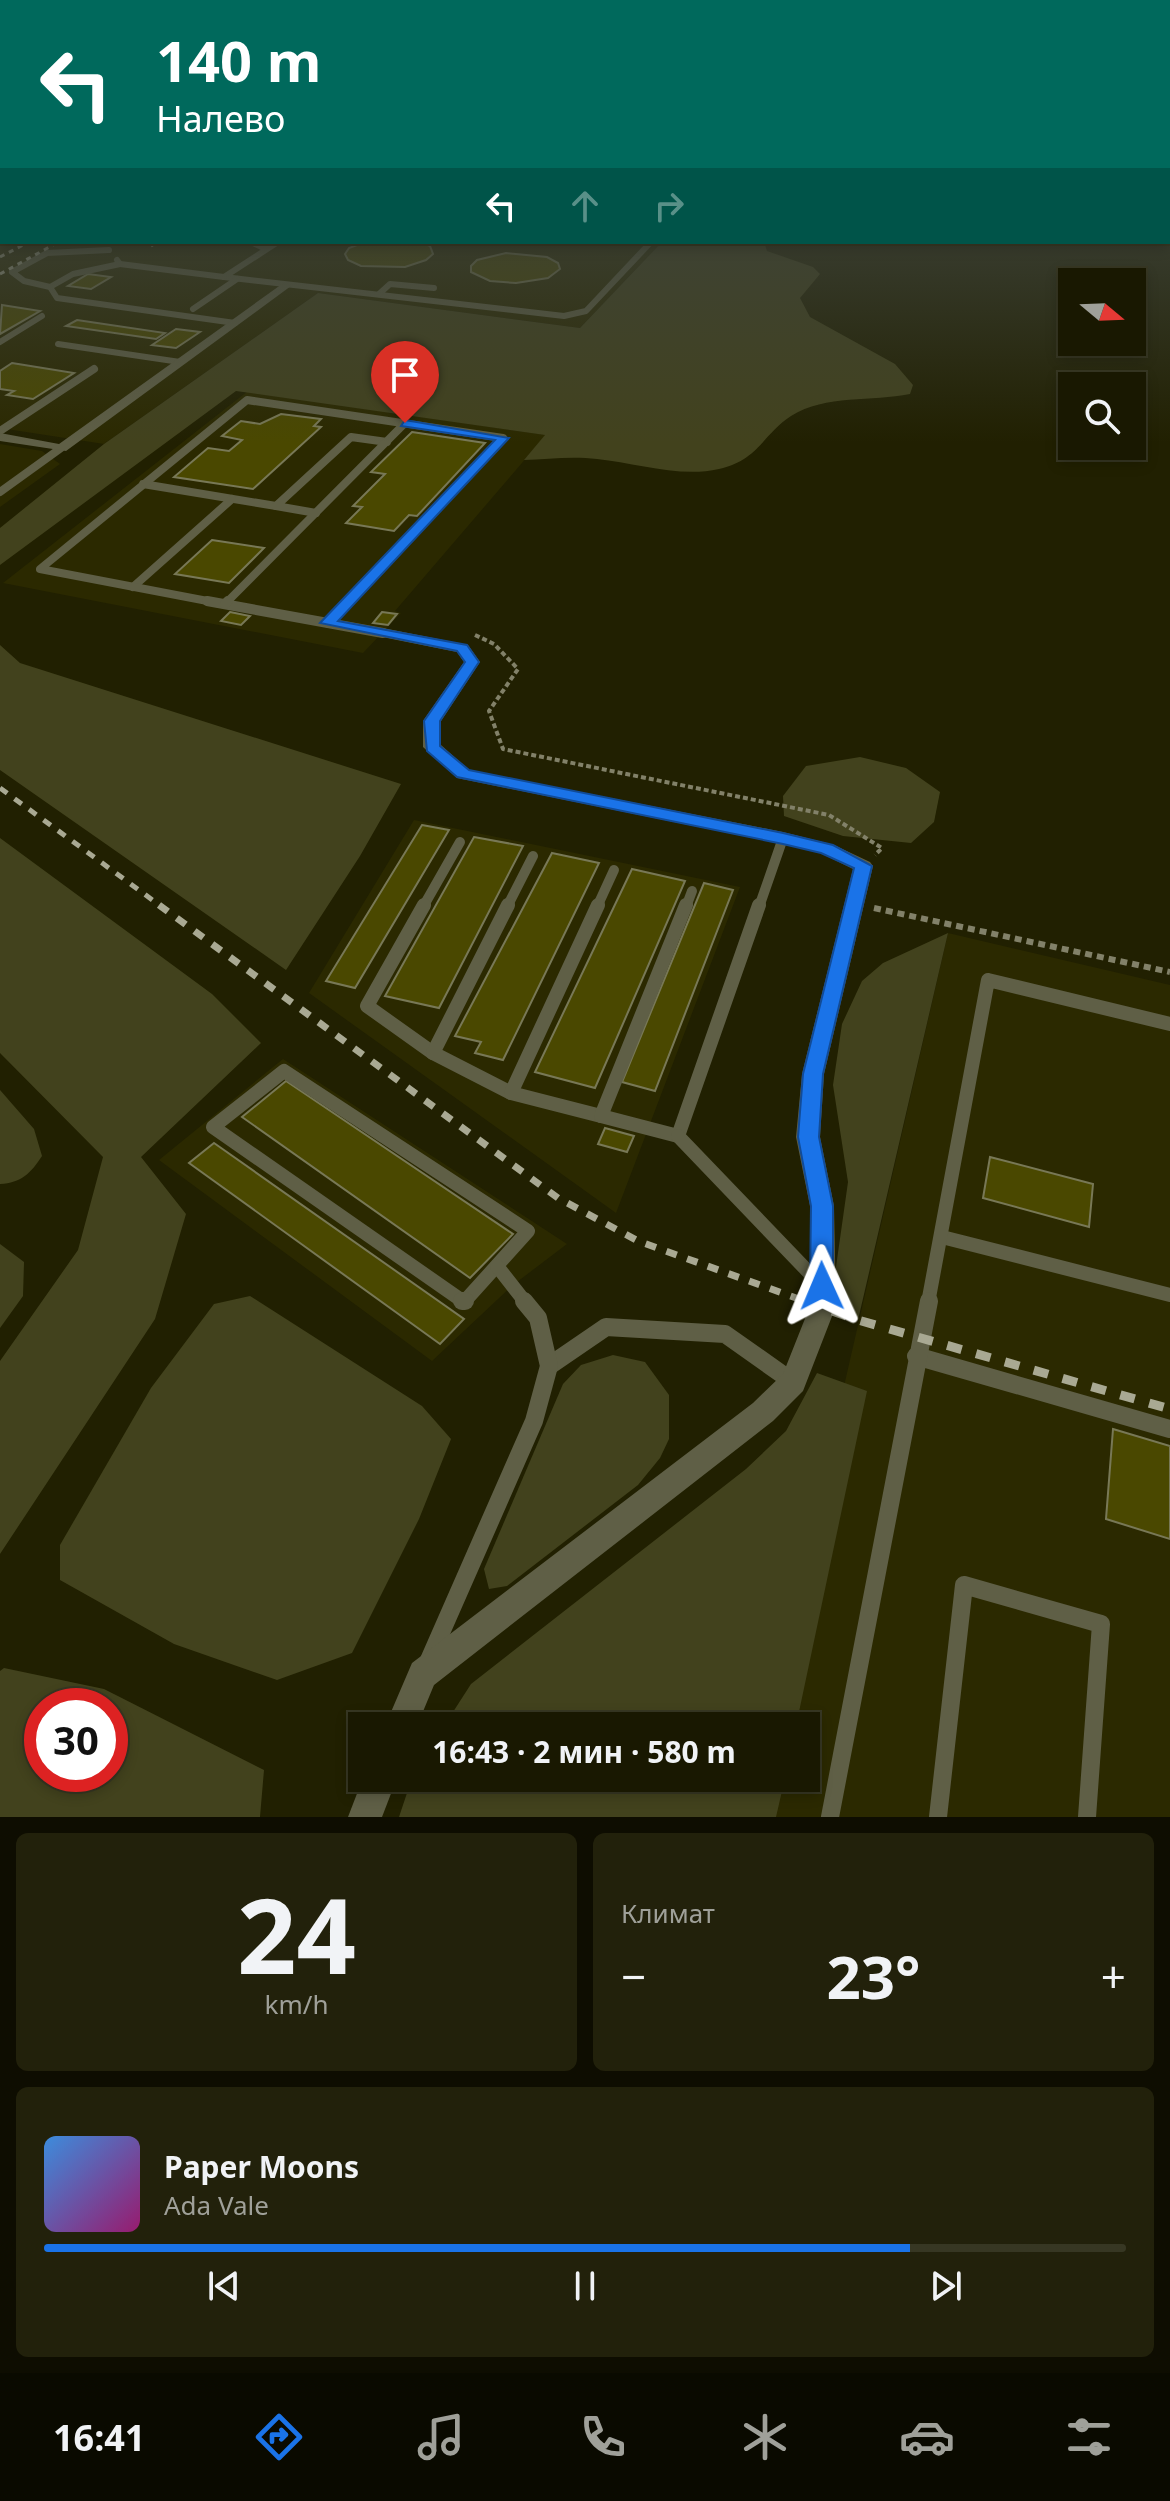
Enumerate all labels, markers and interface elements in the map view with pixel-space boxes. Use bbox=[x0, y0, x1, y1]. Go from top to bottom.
text: 140 m bbox=[156, 22, 321, 98]
icon: left bbox=[24, 32, 128, 136]
text: Налево bbox=[156, 94, 285, 143]
icon: left bbox=[479, 184, 523, 228]
icon: ahead bbox=[563, 184, 607, 228]
icon: right bbox=[647, 184, 691, 228]
north arrow bbox=[1058, 268, 1146, 356]
map controls bbox=[1058, 268, 1146, 460]
pin bbox=[371, 341, 439, 423]
icon: arrive bbox=[383, 353, 427, 397]
button: search bbox=[1058, 372, 1146, 460]
position arrow bbox=[780, 1244, 864, 1328]
speed limit sign: 30 bbox=[24, 1688, 128, 1792]
text: 16:43 · 2 мин · 580 m bbox=[432, 1731, 736, 1772]
text: 24 bbox=[237, 1863, 356, 2004]
text: Климат bbox=[621, 1895, 715, 1931]
text: 23° bbox=[826, 1935, 921, 2017]
text: − bbox=[621, 1946, 646, 2006]
text: + bbox=[1101, 1946, 1126, 2006]
text: km/h bbox=[265, 1986, 328, 2022]
text: Paper Moons bbox=[164, 2146, 359, 2187]
text: Ada Vale bbox=[164, 2187, 269, 2223]
icon: previous bbox=[202, 2264, 246, 2308]
icon: pause bbox=[563, 2264, 607, 2308]
icon: next bbox=[924, 2264, 968, 2308]
icon: directions bbox=[251, 2409, 307, 2465]
icon: music bbox=[413, 2409, 469, 2465]
icon: phone bbox=[575, 2409, 631, 2465]
icon: climate bbox=[737, 2409, 793, 2465]
icon: car bbox=[899, 2409, 955, 2465]
icon: filters bbox=[1061, 2409, 1117, 2465]
text: 16:41 bbox=[53, 2413, 145, 2462]

